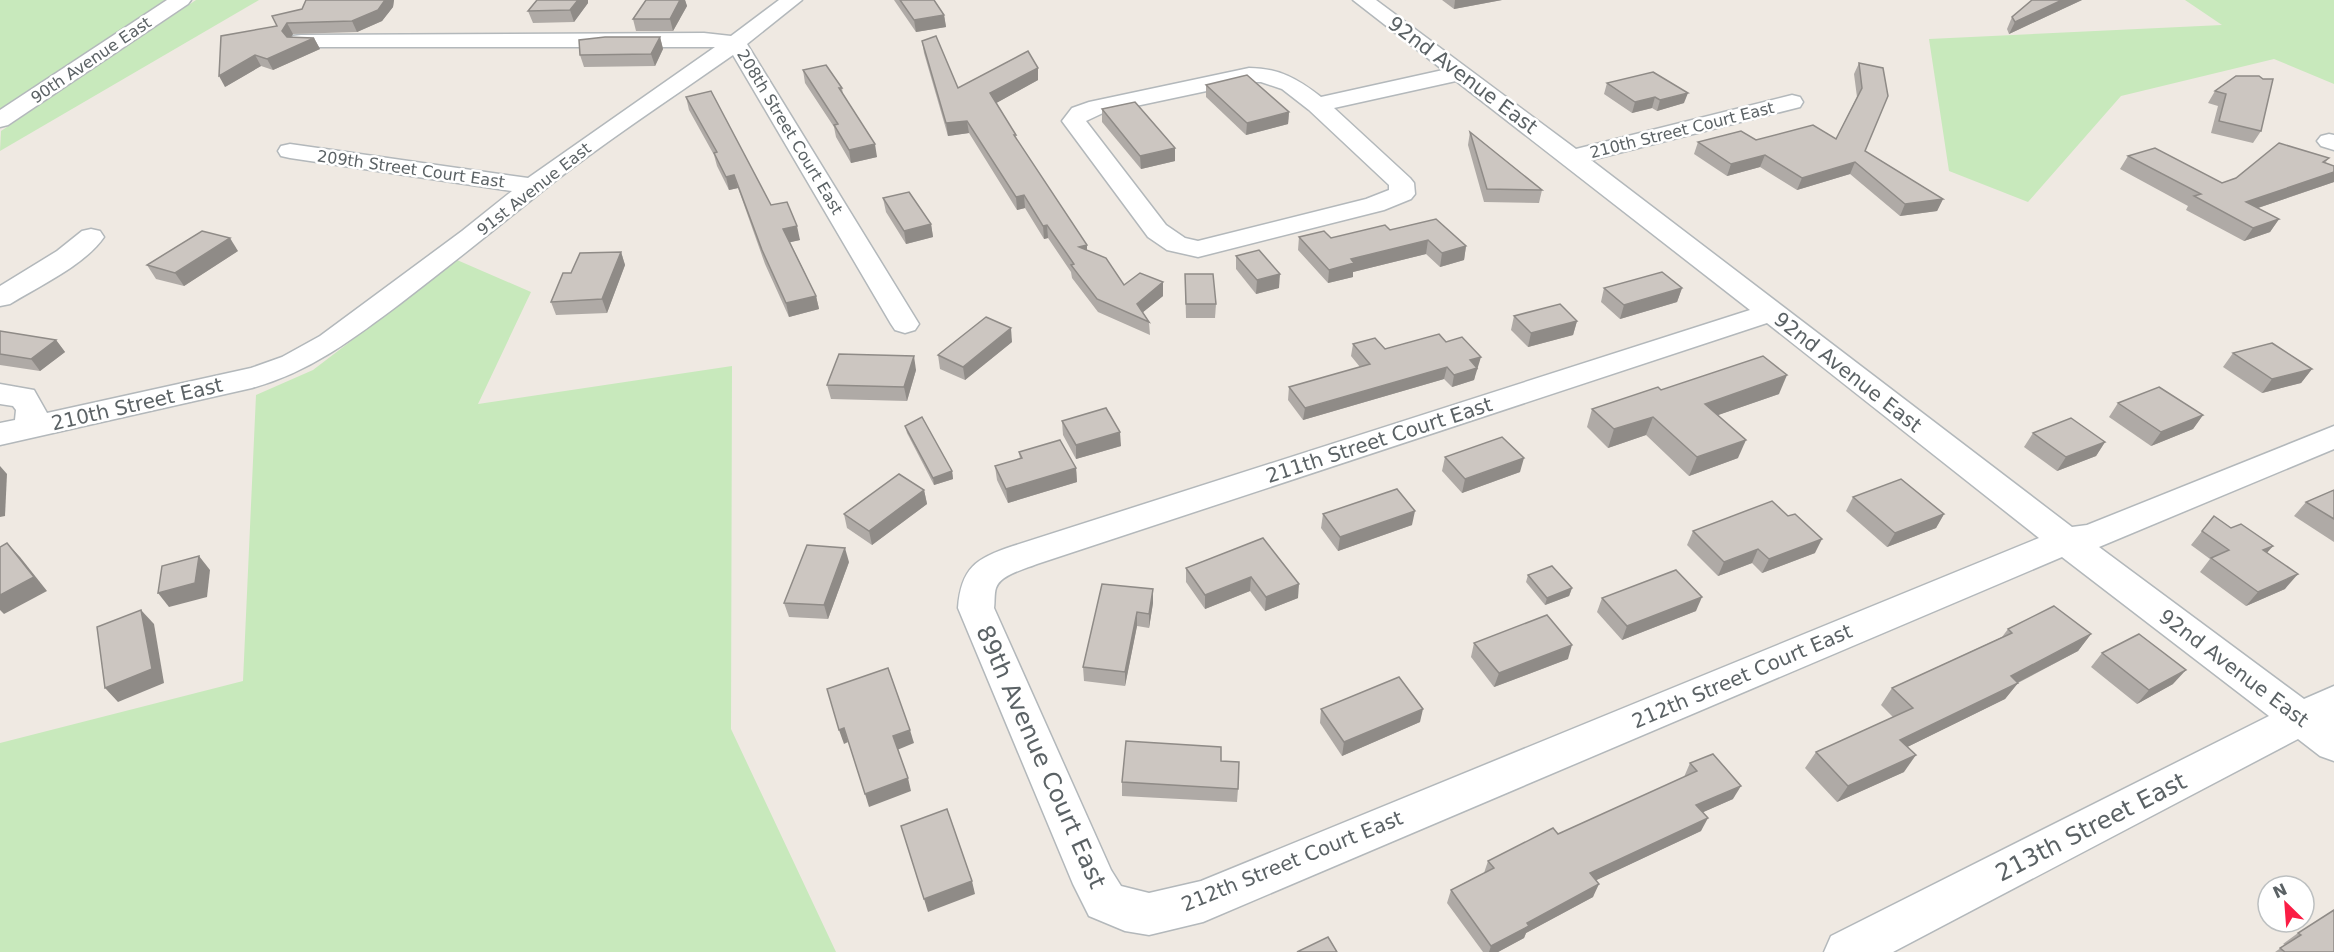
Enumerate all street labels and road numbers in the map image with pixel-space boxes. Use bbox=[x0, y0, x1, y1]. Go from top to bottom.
street label: 92nd Avenue East bbox=[1384, 11, 1543, 139]
street label: 90th Avenue East bbox=[27, 13, 155, 107]
street label: 208th Street Court East bbox=[733, 46, 847, 218]
street label: 210th Street Court East bbox=[1588, 98, 1776, 162]
street label: 91st Avenue East bbox=[473, 139, 595, 239]
street label: 209th Street Court East bbox=[316, 146, 506, 192]
street label: 92nd Avenue East bbox=[1769, 307, 1927, 437]
street label: 210th Street East bbox=[49, 373, 225, 435]
street label: 211th Street Court East bbox=[1263, 392, 1495, 488]
street label: 92nd Avenue East bbox=[2155, 604, 2314, 732]
street label: 212th Street Court East bbox=[1628, 619, 1856, 733]
street label: 89th Avenue Court East bbox=[970, 621, 1112, 893]
street label: 213th Street East bbox=[1991, 767, 2191, 887]
street label: 212th Street Court East bbox=[1178, 805, 1406, 916]

